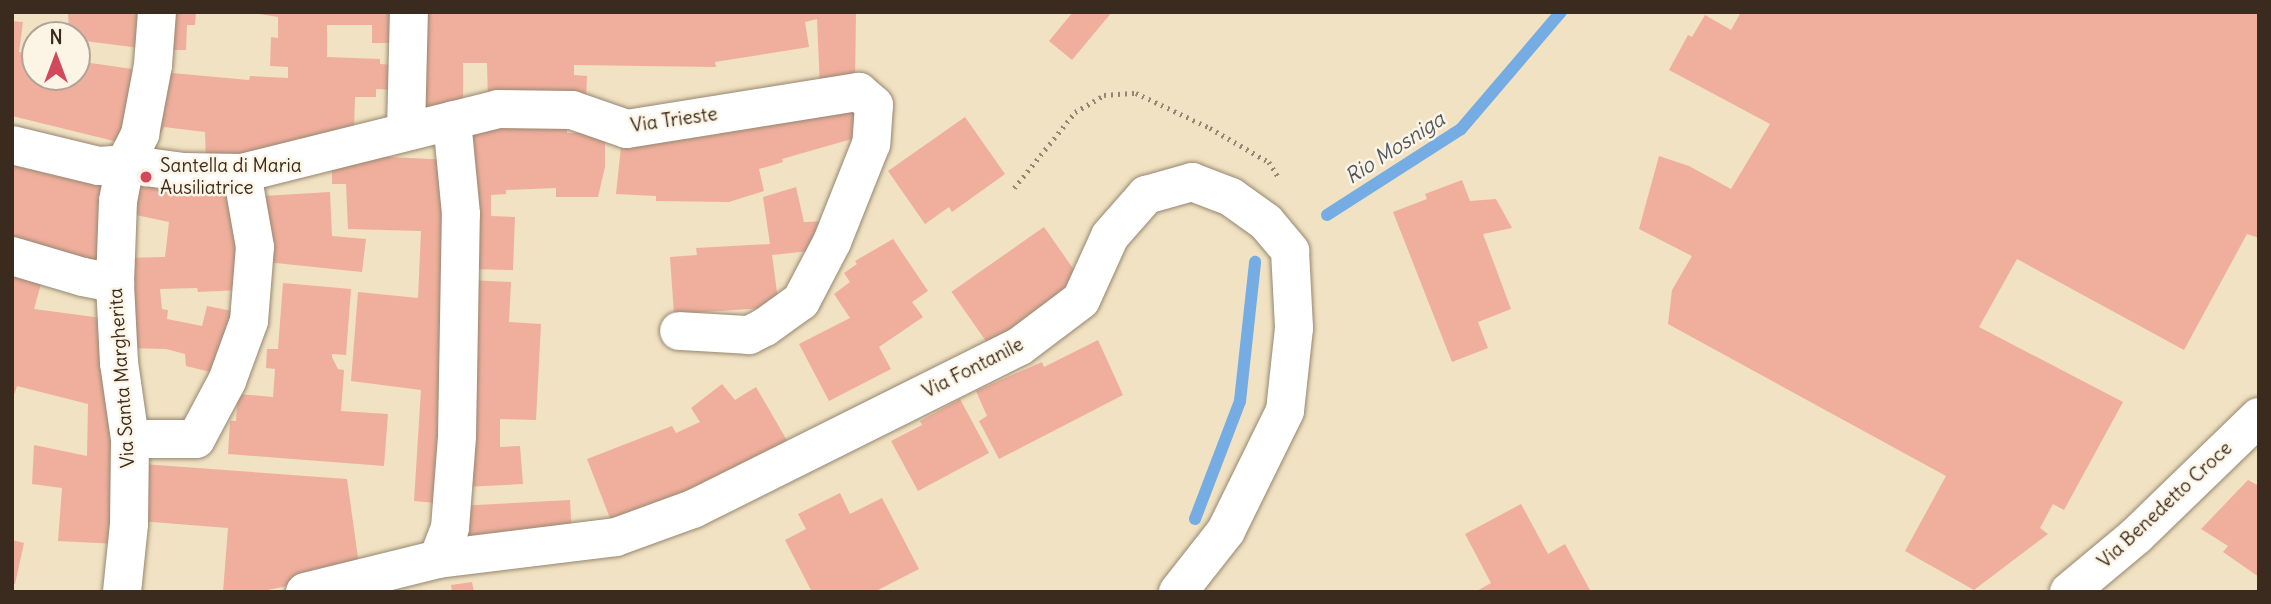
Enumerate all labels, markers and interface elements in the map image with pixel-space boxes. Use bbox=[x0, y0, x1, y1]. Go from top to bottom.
north arrow bbox=[21, 21, 91, 91]
text: N bbox=[49, 25, 63, 49]
street label: Via Trieste bbox=[629, 103, 719, 137]
water label: Rio Mosniga bbox=[1340, 106, 1450, 190]
place label: Santella di Maria Ausiliatrice bbox=[160, 155, 301, 199]
marker: Santella di Maria Ausiliatrice bbox=[138, 169, 154, 185]
street label: Via Santa Margherita bbox=[104, 287, 140, 469]
street label: Via Fontanile bbox=[919, 333, 1027, 403]
street label: Via Benedetto Croce bbox=[2093, 437, 2237, 573]

